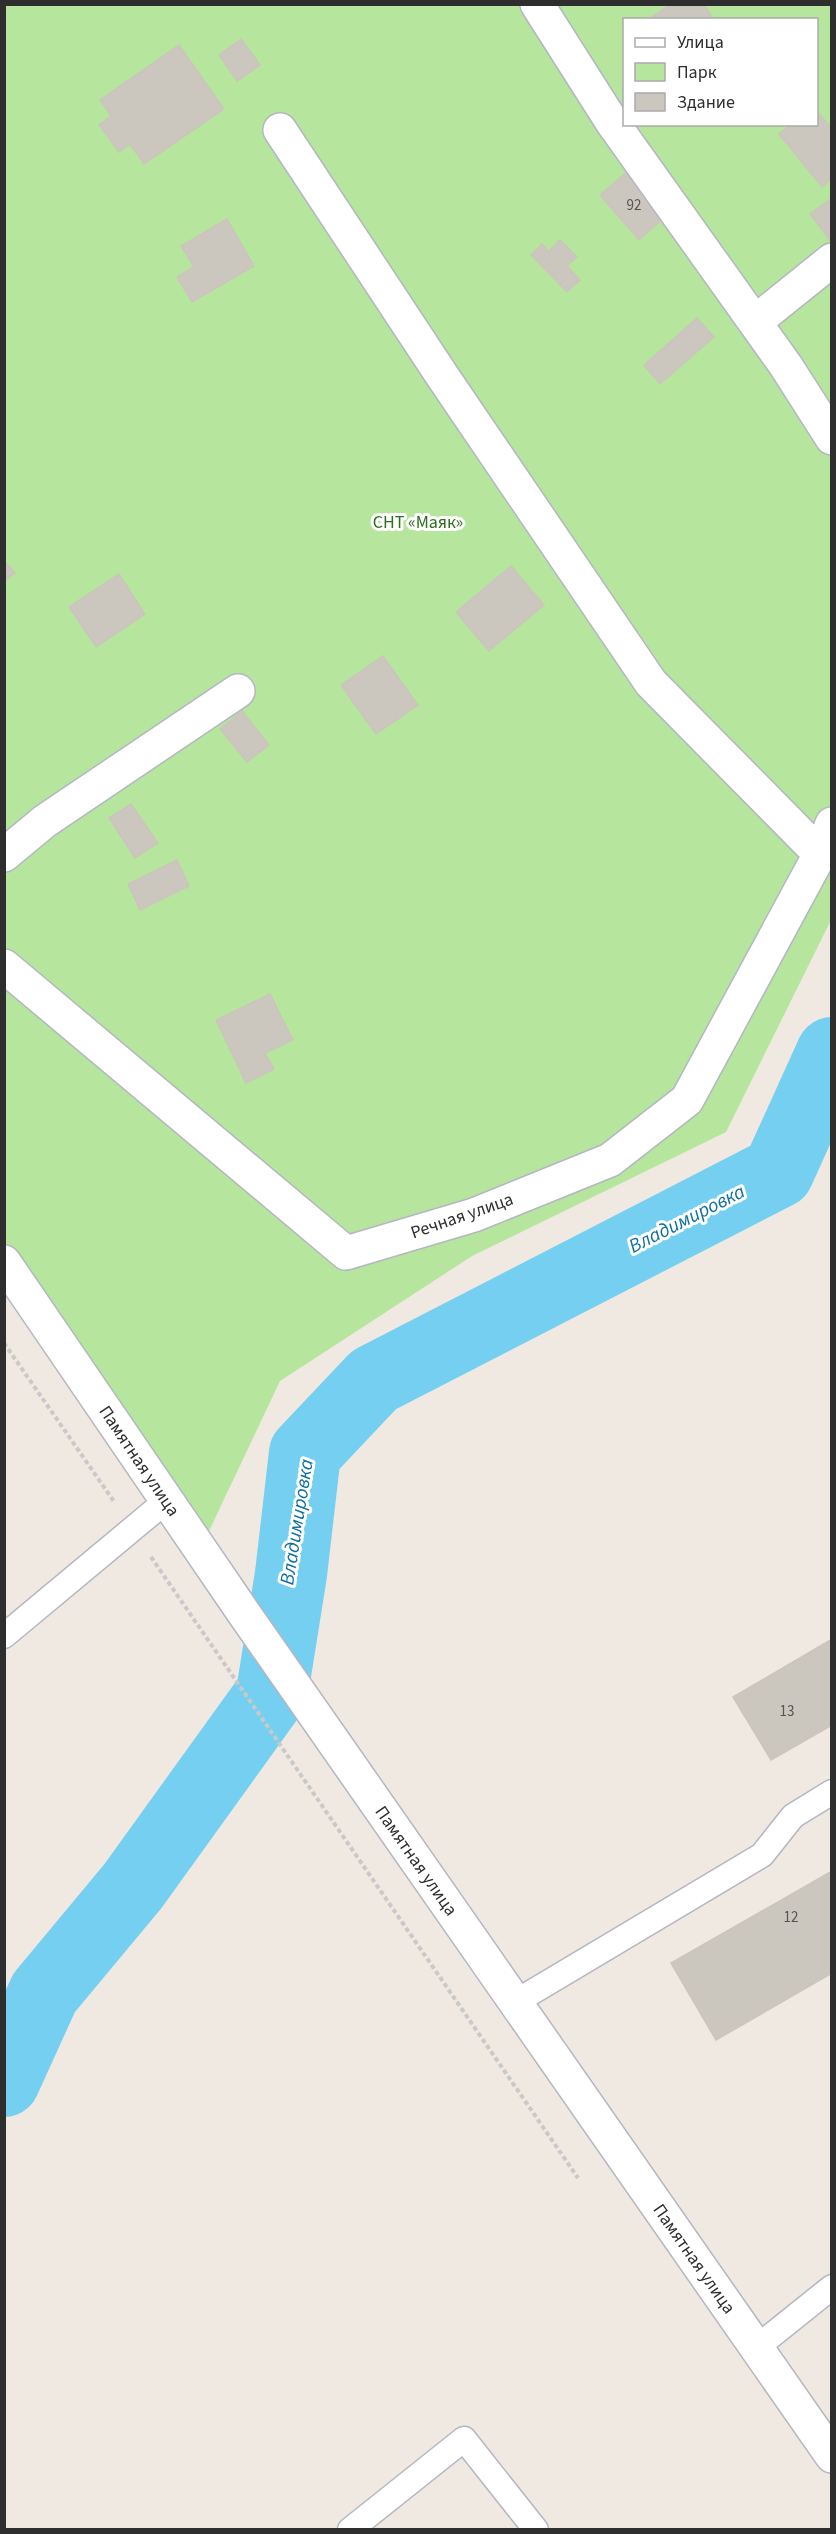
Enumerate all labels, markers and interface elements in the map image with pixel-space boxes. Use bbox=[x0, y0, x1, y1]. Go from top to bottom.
legend bbox=[623, 18, 818, 126]
text: Улица bbox=[677, 30, 724, 55]
text: Парк bbox=[677, 60, 717, 85]
text: Здание bbox=[677, 90, 735, 115]
house number: 92 bbox=[627, 195, 641, 216]
park label: СНТ «Маяк» bbox=[373, 510, 463, 535]
water label: Владимировка bbox=[624, 1178, 750, 1260]
street label: Речная улица bbox=[407, 1187, 517, 1245]
street label: Памятная улица bbox=[93, 1401, 185, 1521]
water label: Владимировка bbox=[273, 1457, 321, 1587]
house number: 13 bbox=[780, 1701, 794, 1722]
street label: Памятная улица bbox=[369, 1801, 463, 1921]
house number: 12 bbox=[784, 1907, 798, 1928]
street label: Памятная улица bbox=[647, 2199, 741, 2319]

